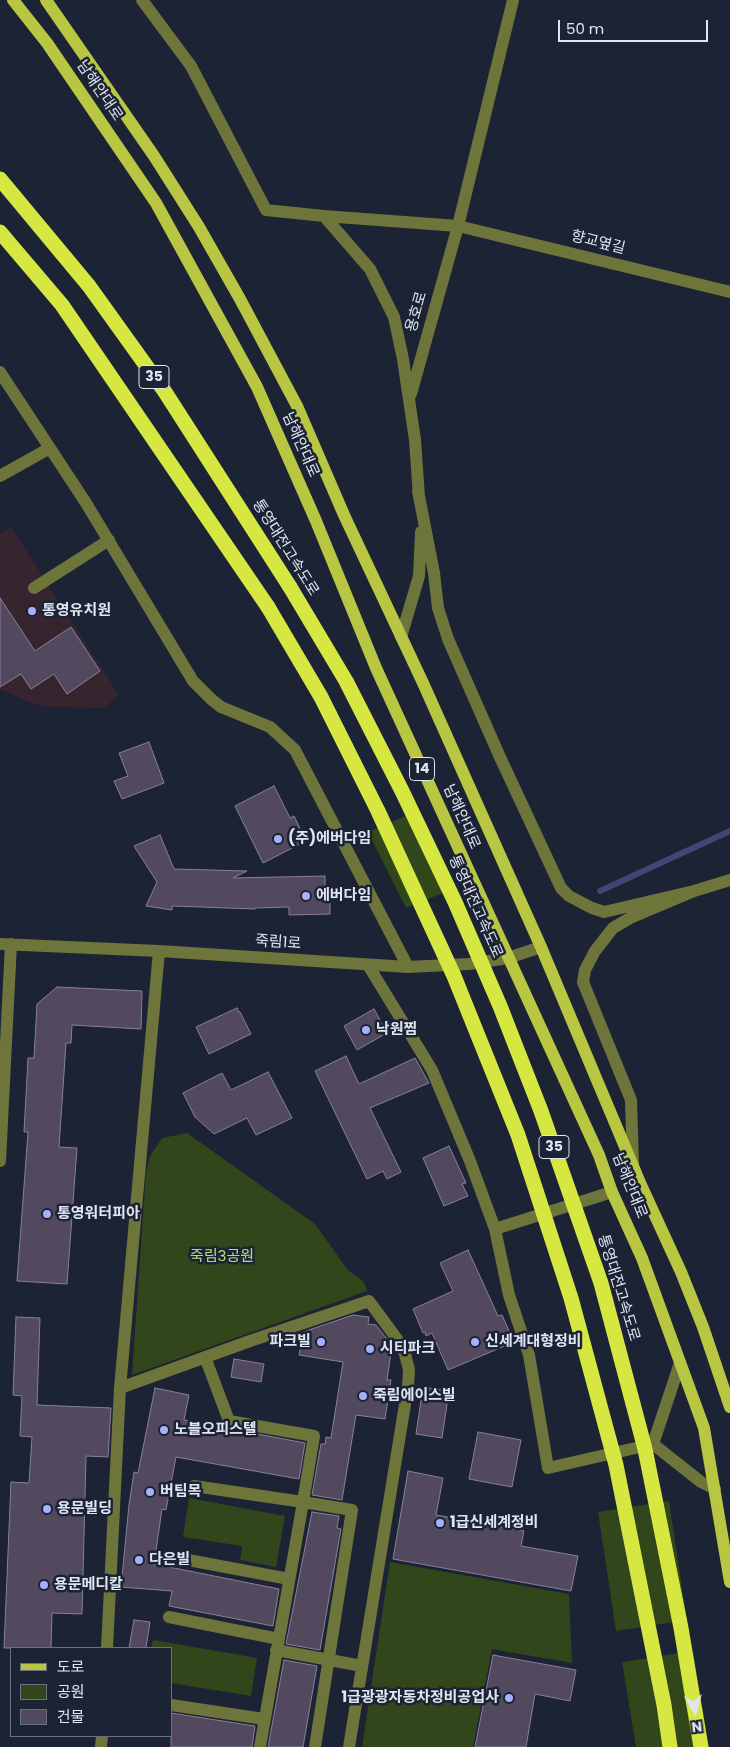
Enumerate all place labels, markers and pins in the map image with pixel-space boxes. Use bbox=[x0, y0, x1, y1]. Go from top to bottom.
place label: 통영유치원 bbox=[42, 602, 111, 620]
marker: 통영유치원 bbox=[26, 605, 38, 617]
place label: (주)에버다임 bbox=[288, 830, 371, 848]
marker: (주)에버다임 bbox=[272, 833, 284, 845]
place label: 에버다임 bbox=[316, 887, 371, 905]
marker: 에버다임 bbox=[300, 890, 312, 902]
place label: 낙원찜 bbox=[376, 1021, 417, 1039]
marker: 낙원찜 bbox=[360, 1024, 372, 1036]
place label: 통영워터피아 bbox=[57, 1205, 140, 1223]
marker: 통영워터피아 bbox=[41, 1208, 53, 1220]
place label: 파크빌 bbox=[270, 1333, 311, 1351]
place label: 신세계대형정비 bbox=[485, 1333, 582, 1351]
marker: 파크빌 bbox=[315, 1336, 327, 1348]
marker: 신세계대형정비 bbox=[469, 1336, 481, 1348]
place label: 시티파크 bbox=[380, 1340, 435, 1358]
marker: 시티파크 bbox=[364, 1343, 376, 1355]
place label: 죽림에이스빌 bbox=[373, 1387, 456, 1405]
marker: 죽림에이스빌 bbox=[357, 1390, 369, 1402]
place label: 노블오피스텔 bbox=[174, 1421, 257, 1439]
marker: 노블오피스텔 bbox=[158, 1424, 170, 1436]
place label: 버팀목 bbox=[160, 1483, 201, 1501]
marker: 버팀목 bbox=[144, 1486, 156, 1498]
place label: 용문빌딩 bbox=[57, 1500, 112, 1518]
marker: 용문빌딩 bbox=[41, 1503, 53, 1515]
place label: 1급신세계정비 bbox=[450, 1514, 538, 1532]
marker: 1급신세계정비 bbox=[434, 1517, 446, 1529]
place label: 다은빌 bbox=[149, 1551, 190, 1569]
marker: 다은빌 bbox=[133, 1554, 145, 1566]
place label: 용문메디칼 bbox=[54, 1576, 123, 1594]
marker: 용문메디칼 bbox=[38, 1579, 50, 1591]
place label: 1급광광자동차정비공업사 bbox=[342, 1689, 499, 1707]
marker: 1급광광자동차정비공업사 bbox=[503, 1692, 515, 1704]

